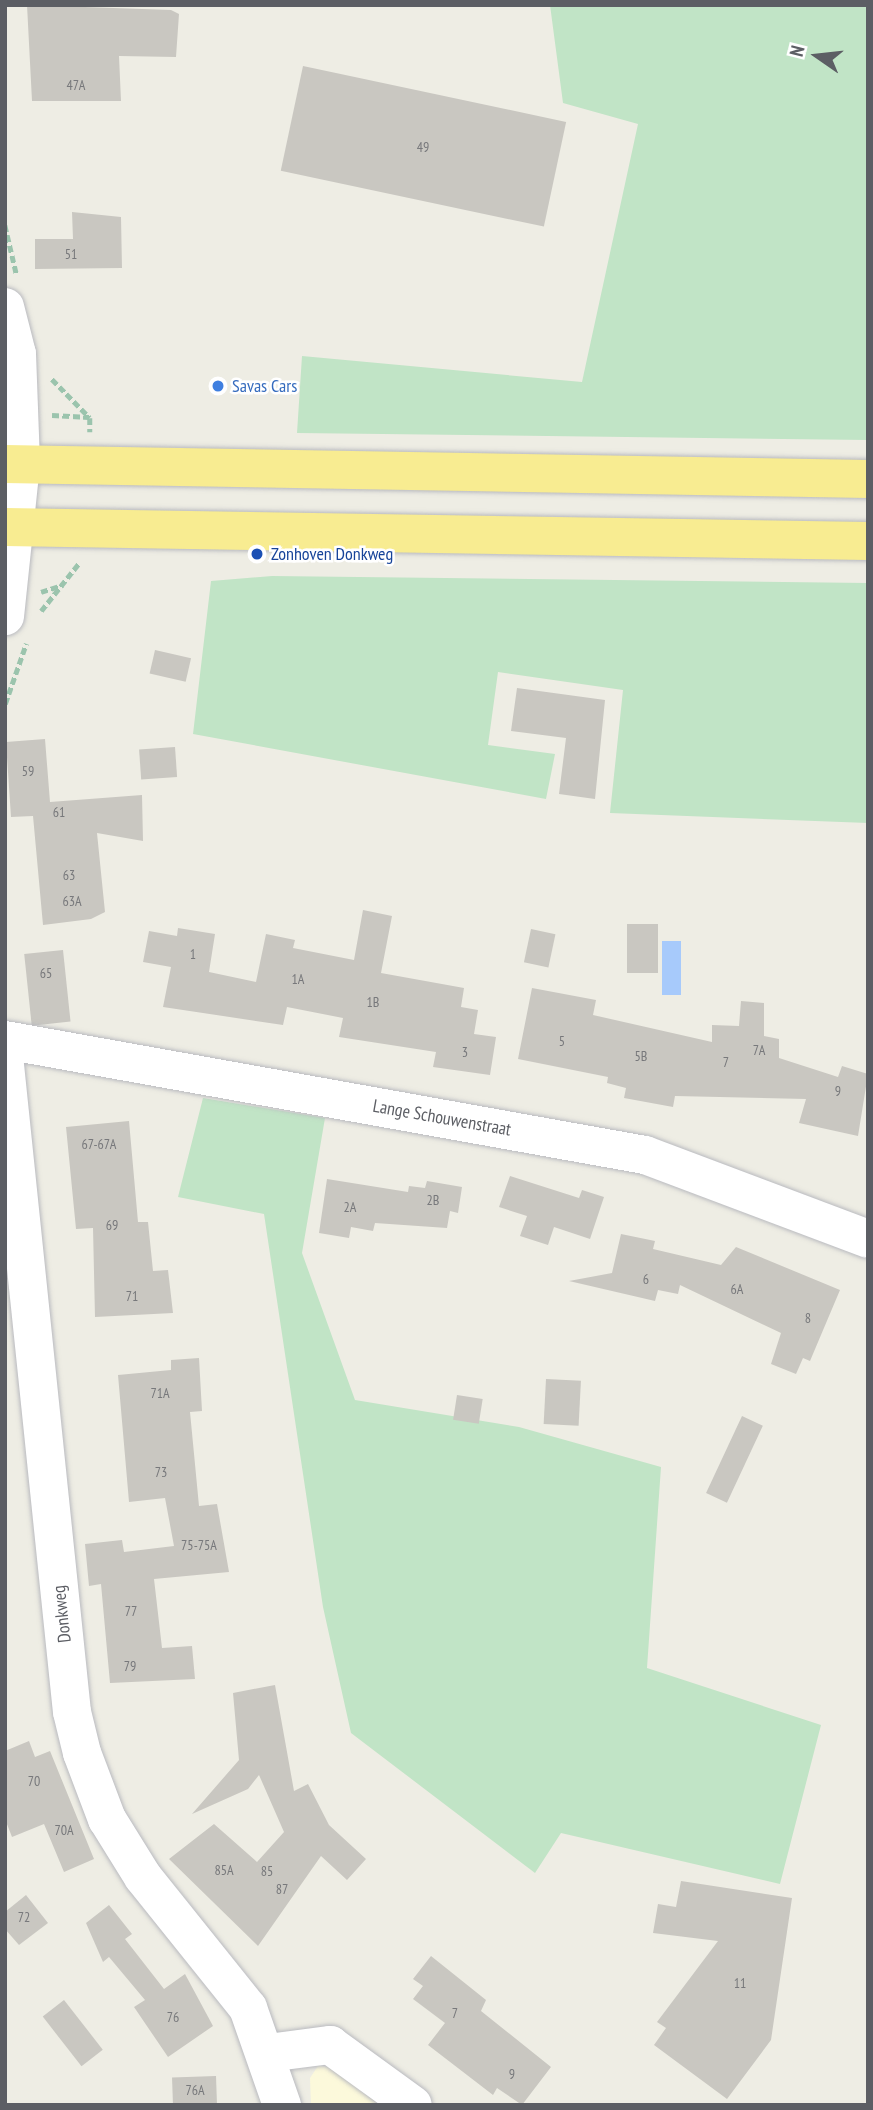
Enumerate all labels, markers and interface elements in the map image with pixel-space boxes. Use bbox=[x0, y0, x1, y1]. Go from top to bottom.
north arrow bbox=[782, 21, 852, 91]
text: N bbox=[784, 43, 810, 59]
house number: 47A bbox=[67, 77, 85, 93]
house number: 49 bbox=[417, 139, 429, 155]
house number: 51 bbox=[65, 246, 77, 262]
place label: Savas Cars bbox=[232, 375, 297, 397]
marker: Savas Cars bbox=[210, 378, 226, 394]
place label: Zonhoven Donkweg bbox=[271, 543, 393, 565]
marker: Zonhoven Donkweg bbox=[249, 546, 265, 562]
house number: 59 bbox=[22, 763, 34, 779]
house number: 61 bbox=[53, 804, 65, 820]
house number: 63 bbox=[63, 867, 75, 883]
house number: 63A bbox=[62, 893, 82, 909]
house number: 1 bbox=[190, 946, 196, 962]
house number: 65 bbox=[40, 965, 52, 981]
house number: 1A bbox=[292, 971, 304, 987]
house number: 1B bbox=[367, 994, 379, 1010]
house number: 5 bbox=[559, 1033, 565, 1049]
house number: 7A bbox=[753, 1042, 765, 1058]
house number: 3 bbox=[462, 1044, 468, 1060]
house number: 5B bbox=[635, 1048, 647, 1064]
house number: 7 bbox=[723, 1054, 729, 1070]
house number: 9 bbox=[835, 1083, 841, 1099]
street label: Lange Schouwenstraat bbox=[371, 1095, 513, 1141]
house number: 67-67A bbox=[82, 1136, 116, 1152]
house number: 2B bbox=[427, 1192, 439, 1208]
house number: 2A bbox=[344, 1199, 356, 1215]
house number: 69 bbox=[106, 1217, 118, 1233]
house number: 6 bbox=[643, 1271, 649, 1287]
house number: 6A bbox=[731, 1281, 743, 1297]
house number: 71 bbox=[126, 1288, 138, 1304]
house number: 8 bbox=[805, 1310, 811, 1326]
house number: 71A bbox=[150, 1385, 170, 1401]
house number: 73 bbox=[155, 1464, 167, 1480]
house number: 75-75A bbox=[181, 1537, 217, 1553]
street label: Donkweg bbox=[48, 1584, 76, 1644]
house number: 77 bbox=[125, 1603, 137, 1619]
house number: 79 bbox=[124, 1658, 136, 1674]
house number: 70 bbox=[28, 1773, 40, 1789]
house number: 70A bbox=[54, 1822, 74, 1838]
house number: 85A bbox=[214, 1862, 234, 1878]
house number: 85 bbox=[261, 1863, 273, 1879]
house number: 87 bbox=[276, 1881, 288, 1897]
house number: 72 bbox=[18, 1909, 30, 1925]
house number: 11 bbox=[734, 1975, 746, 1991]
house number: 7 bbox=[452, 2005, 458, 2021]
house number: 76 bbox=[167, 2009, 179, 2025]
house number: 9 bbox=[509, 2066, 515, 2082]
house number: 76A bbox=[185, 2082, 205, 2098]

